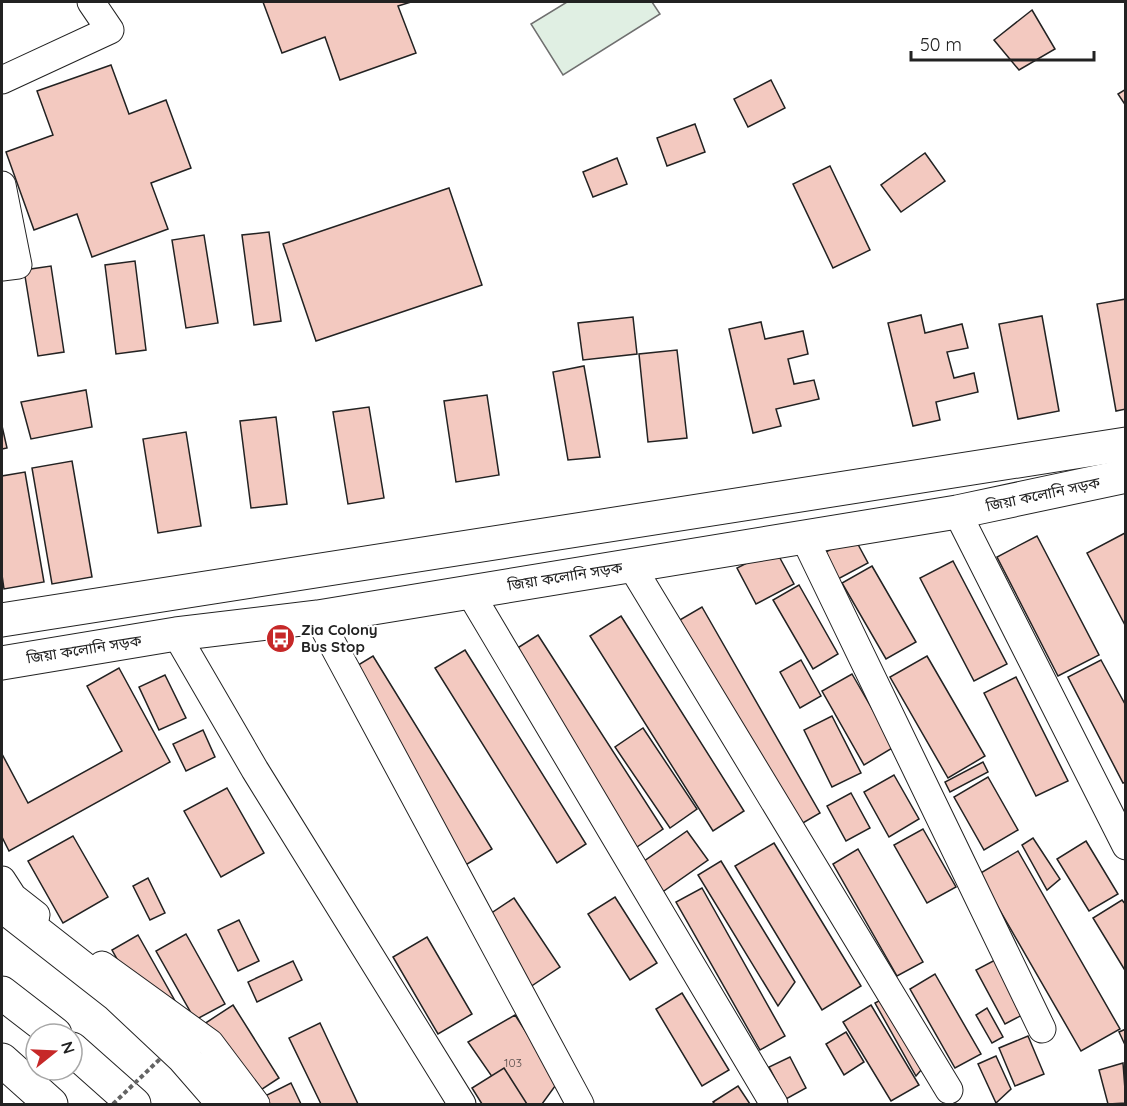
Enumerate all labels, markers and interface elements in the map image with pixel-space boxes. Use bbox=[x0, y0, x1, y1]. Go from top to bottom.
scale bar bbox=[911, 24, 1094, 62]
text: 50 m bbox=[920, 33, 962, 56]
street label: জিয়া কলোনি সড়ক bbox=[983, 472, 1103, 516]
street label: জিয়া কলোনি সড়ক bbox=[505, 557, 625, 595]
place label: Zia Colony Bus Stop bbox=[301, 620, 378, 656]
bus stop icon: Zia Colony Bus Stop bbox=[264, 622, 296, 654]
street label: জিয়া কলোনি সড়ক bbox=[24, 630, 144, 668]
north arrow bbox=[24, 1022, 84, 1082]
text: N bbox=[57, 1039, 80, 1056]
house number: 103 bbox=[504, 1055, 522, 1070]

